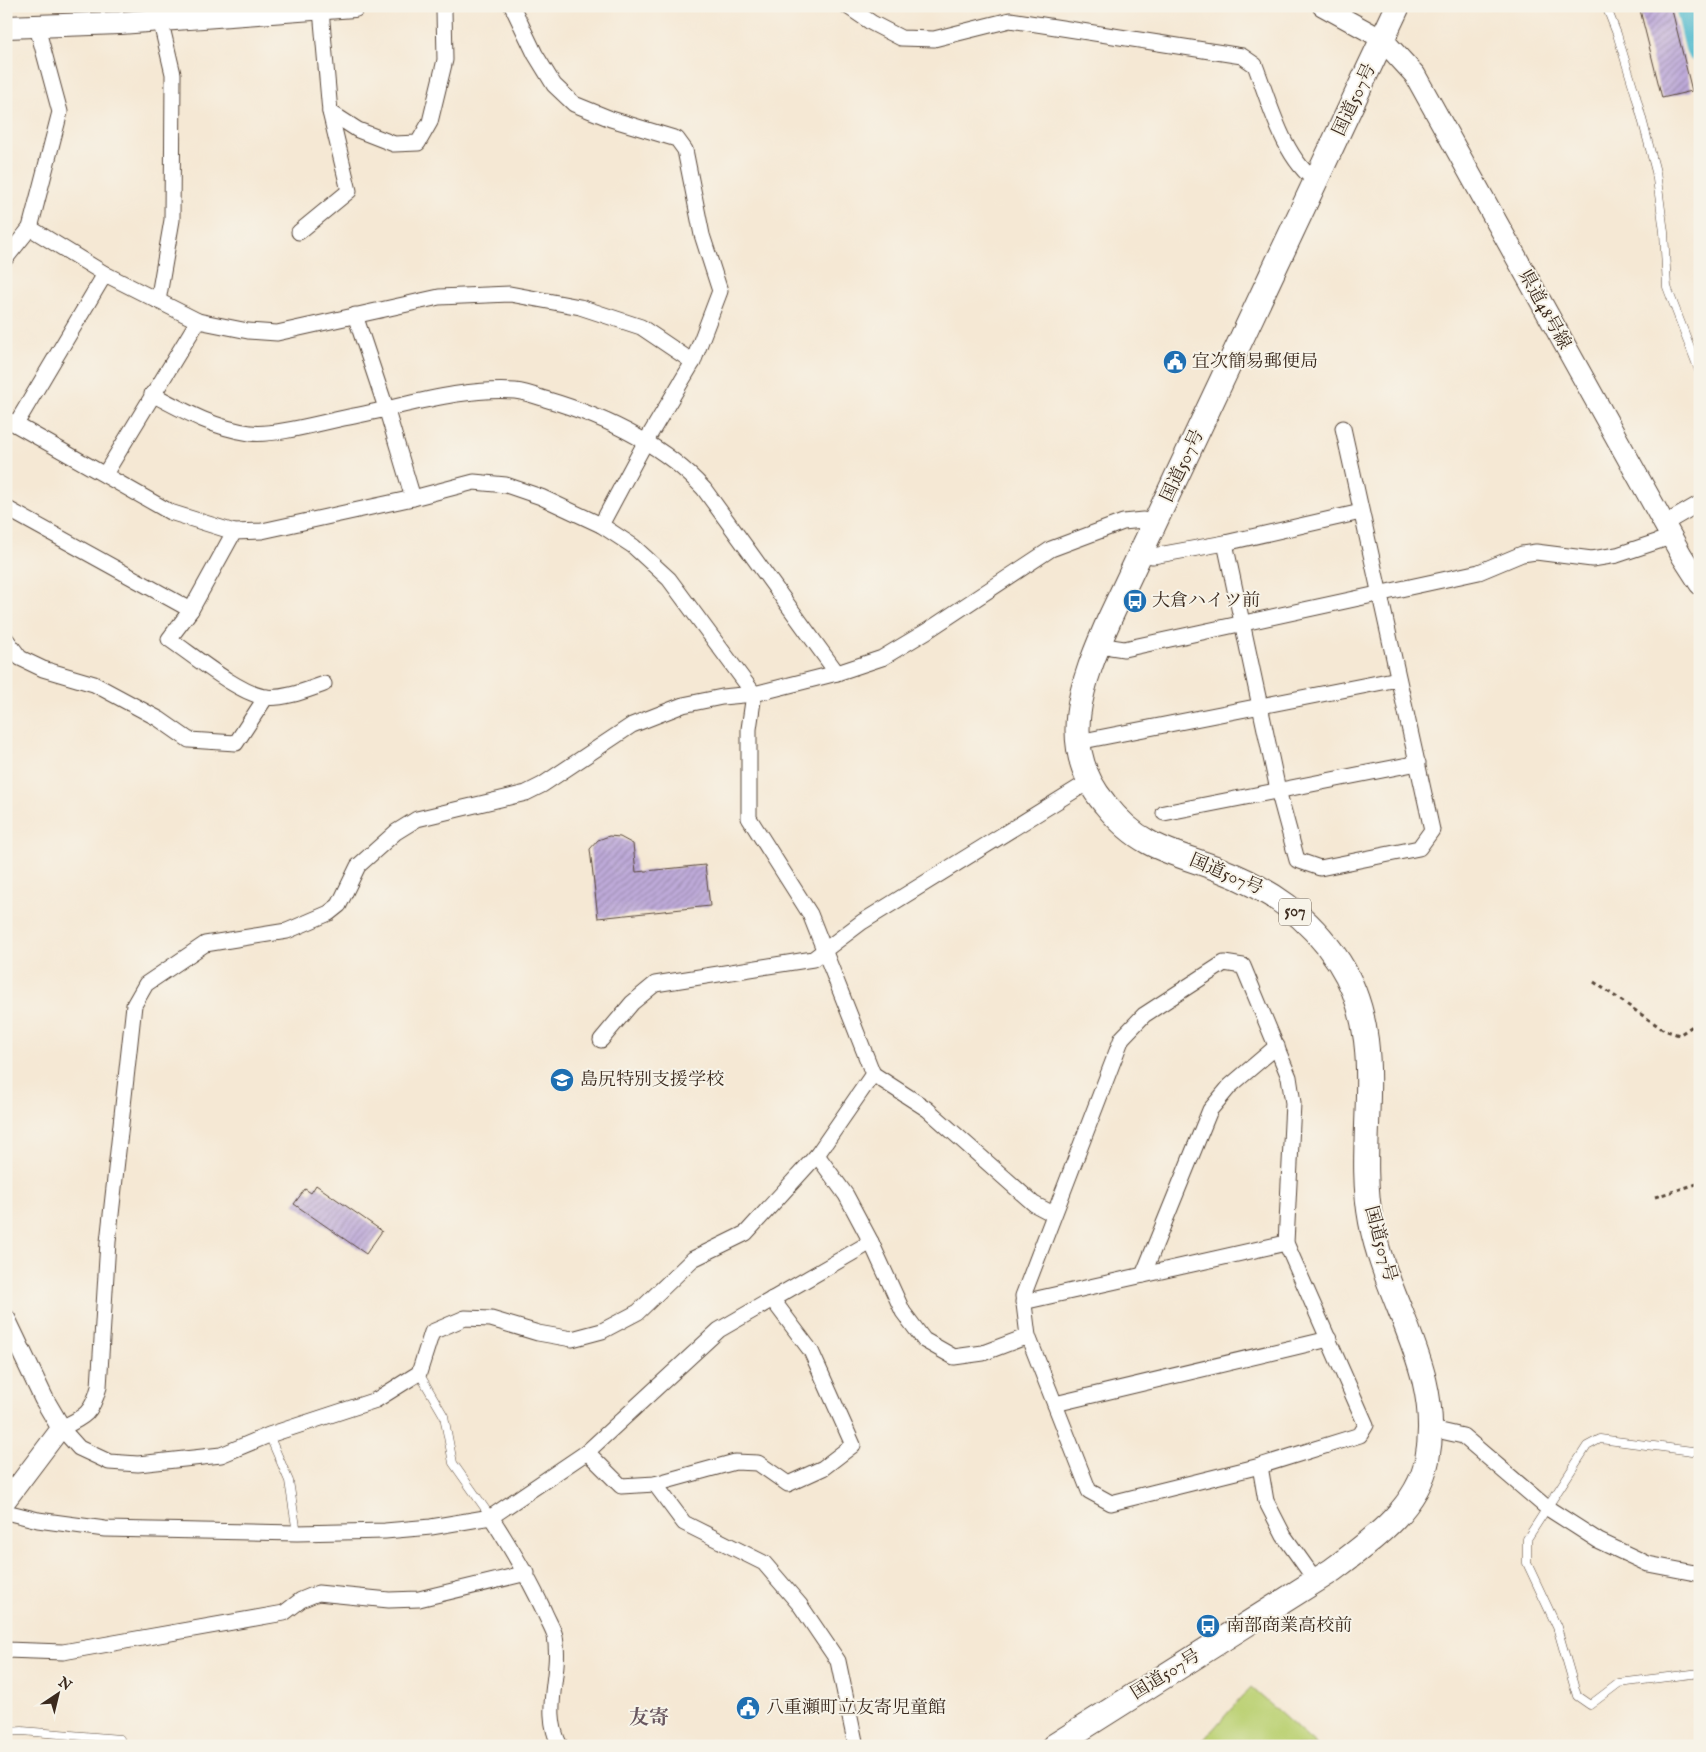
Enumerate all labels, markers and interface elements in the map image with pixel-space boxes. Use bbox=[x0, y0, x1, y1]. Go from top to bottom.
street label: 国道507号 bbox=[1328, 60, 1382, 140]
street label: 県道48号線 bbox=[1513, 266, 1575, 354]
public building icon: 宜次簡易郵便局 bbox=[1162, 349, 1188, 375]
place label: 宜次簡易郵便局 bbox=[1192, 351, 1318, 374]
street label: 国道507号 bbox=[1156, 426, 1210, 506]
bus stop icon: 大倉ハイツ前 bbox=[1122, 588, 1148, 614]
place label: 大倉ハイツ前 bbox=[1152, 590, 1260, 613]
street label: 国道507号 bbox=[1186, 849, 1266, 901]
road number: 507 bbox=[1279, 899, 1311, 926]
school or university icon: 島尻特別支援学校 bbox=[549, 1067, 575, 1093]
place label: 島尻特別支援学校 bbox=[580, 1069, 724, 1092]
street label: 国道507号 bbox=[1359, 1203, 1401, 1285]
bus stop icon: 南部商業高校前 bbox=[1195, 1613, 1221, 1639]
place label: 南部商業高校前 bbox=[1226, 1615, 1352, 1638]
street label: 国道507号 bbox=[1127, 1645, 1205, 1705]
north arrow bbox=[32, 1670, 82, 1720]
text: N bbox=[54, 1673, 75, 1695]
public building icon: 八重瀬町立友寄児童館 bbox=[735, 1695, 761, 1721]
place label: 八重瀬町立友寄児童館 bbox=[766, 1697, 946, 1720]
district label: 友寄 bbox=[629, 1706, 669, 1731]

